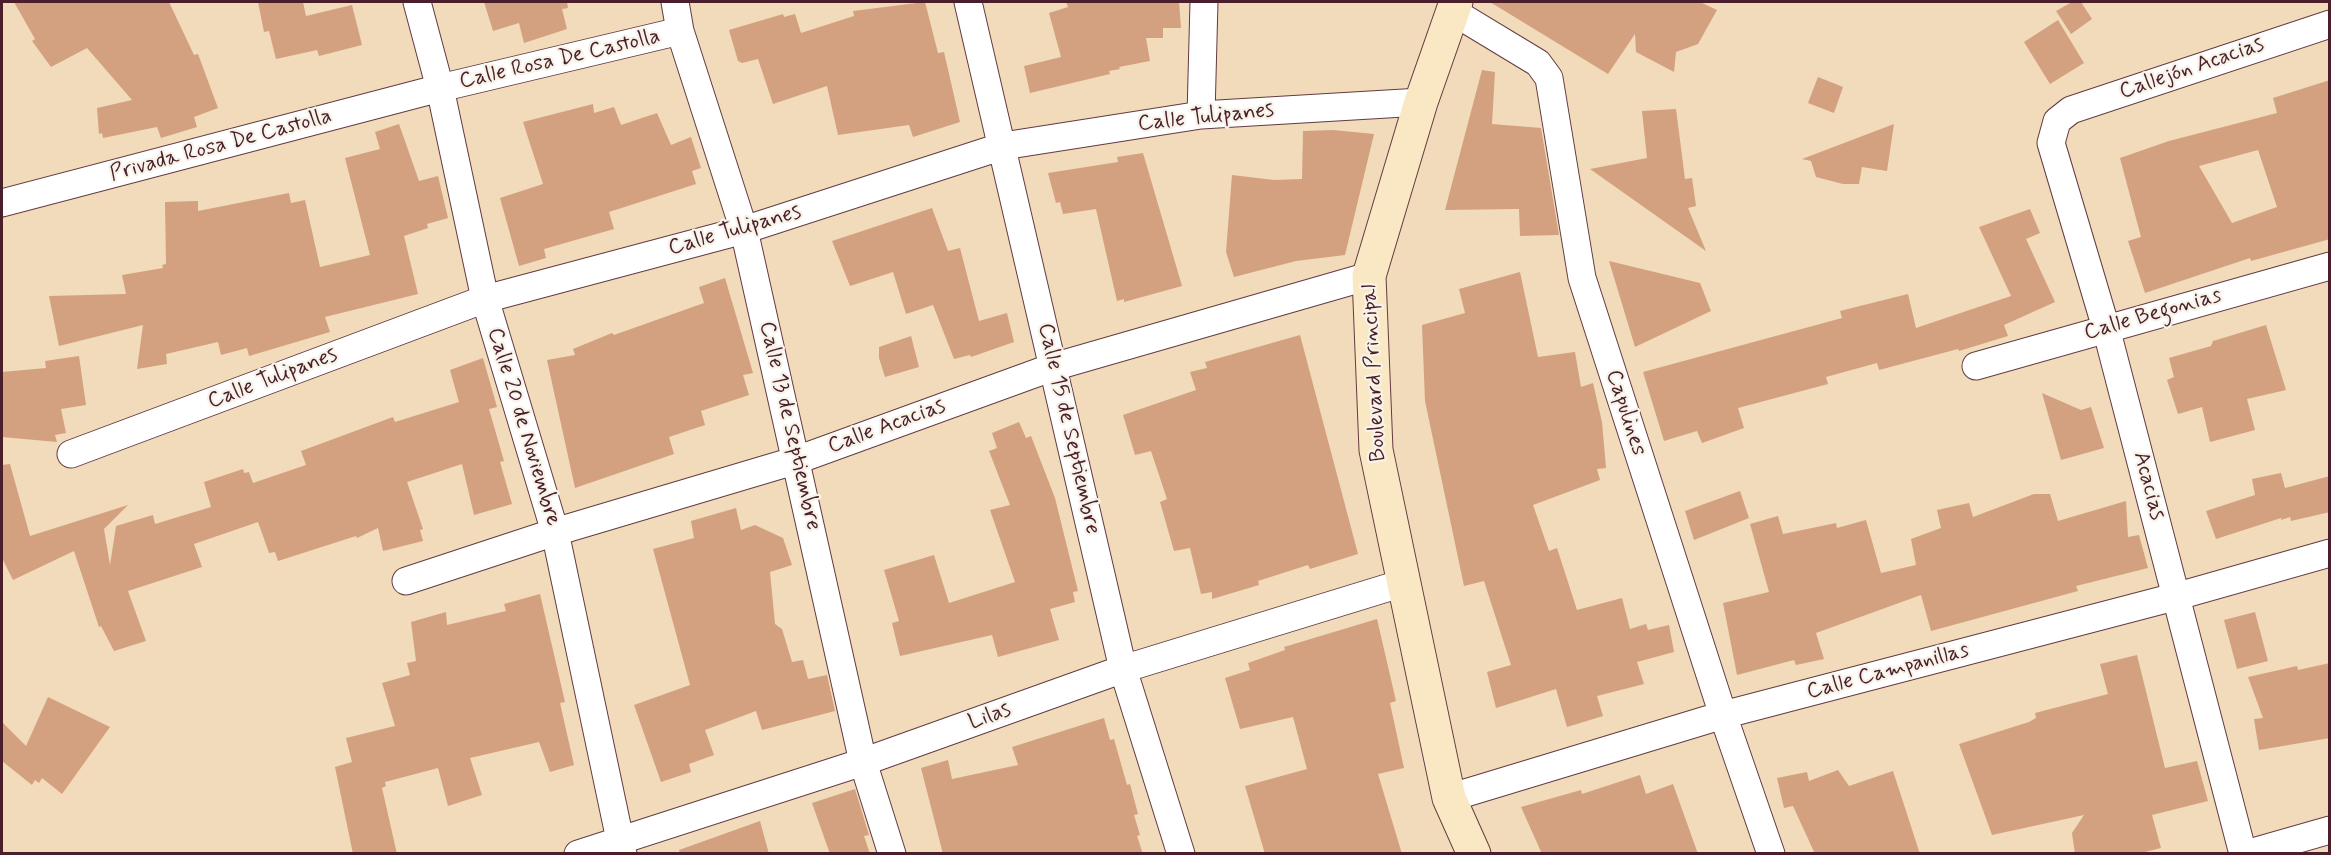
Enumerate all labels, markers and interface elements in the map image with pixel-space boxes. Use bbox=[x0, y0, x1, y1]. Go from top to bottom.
street label: Calle Rosa De Castolla bbox=[457, 24, 663, 96]
street label: Callejón Acacias bbox=[2116, 32, 2268, 106]
street label: Calle Tulipanes bbox=[1137, 98, 1275, 138]
street label: Privada Rosa De Castolla bbox=[107, 104, 335, 188]
street label: Calle Tulipanes bbox=[666, 199, 804, 263]
street label: Calle Begonias bbox=[2081, 283, 2225, 347]
street label: Boulevard Principal bbox=[1357, 284, 1393, 462]
street label: Calle 13 de Septiembre bbox=[752, 319, 826, 533]
street label: Calle 15 de Septiembre bbox=[1031, 321, 1105, 537]
street label: Calle 20 de Noviembre bbox=[480, 325, 566, 529]
street label: Calle Tulipanes bbox=[204, 342, 342, 416]
street label: Capulines bbox=[1599, 367, 1651, 459]
street label: Calle Acacias bbox=[825, 394, 949, 460]
street label: Acacias bbox=[2126, 449, 2170, 523]
street label: Calle Campanillas bbox=[1804, 638, 1972, 706]
street label: Lilas bbox=[965, 697, 1015, 737]

